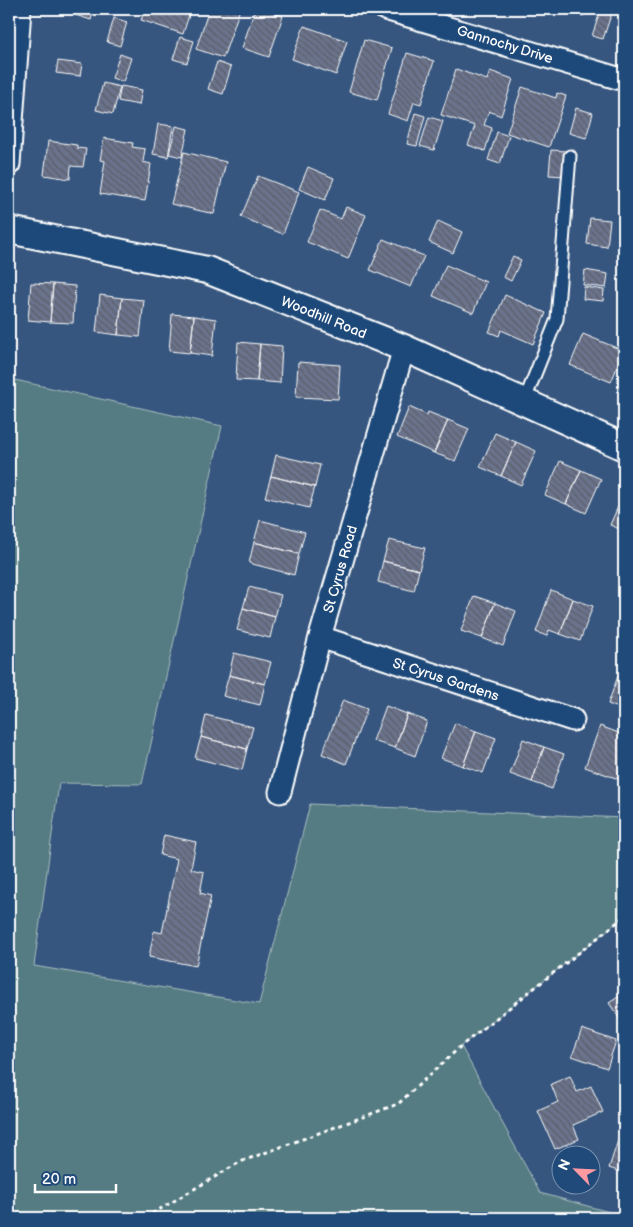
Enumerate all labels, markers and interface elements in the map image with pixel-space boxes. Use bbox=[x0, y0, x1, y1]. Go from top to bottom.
street label: Gannochy Drive bbox=[455, 22, 555, 67]
street label: Woodhill Road bbox=[279, 293, 369, 342]
street label: St Cyrus Road bbox=[320, 523, 361, 615]
street label: St Cyrus Gardens bbox=[391, 654, 501, 705]
north arrow bbox=[550, 1144, 600, 1194]
text: N bbox=[555, 1157, 574, 1173]
scale bar bbox=[35, 1162, 116, 1194]
text: 20 m bbox=[42, 1170, 76, 1189]

